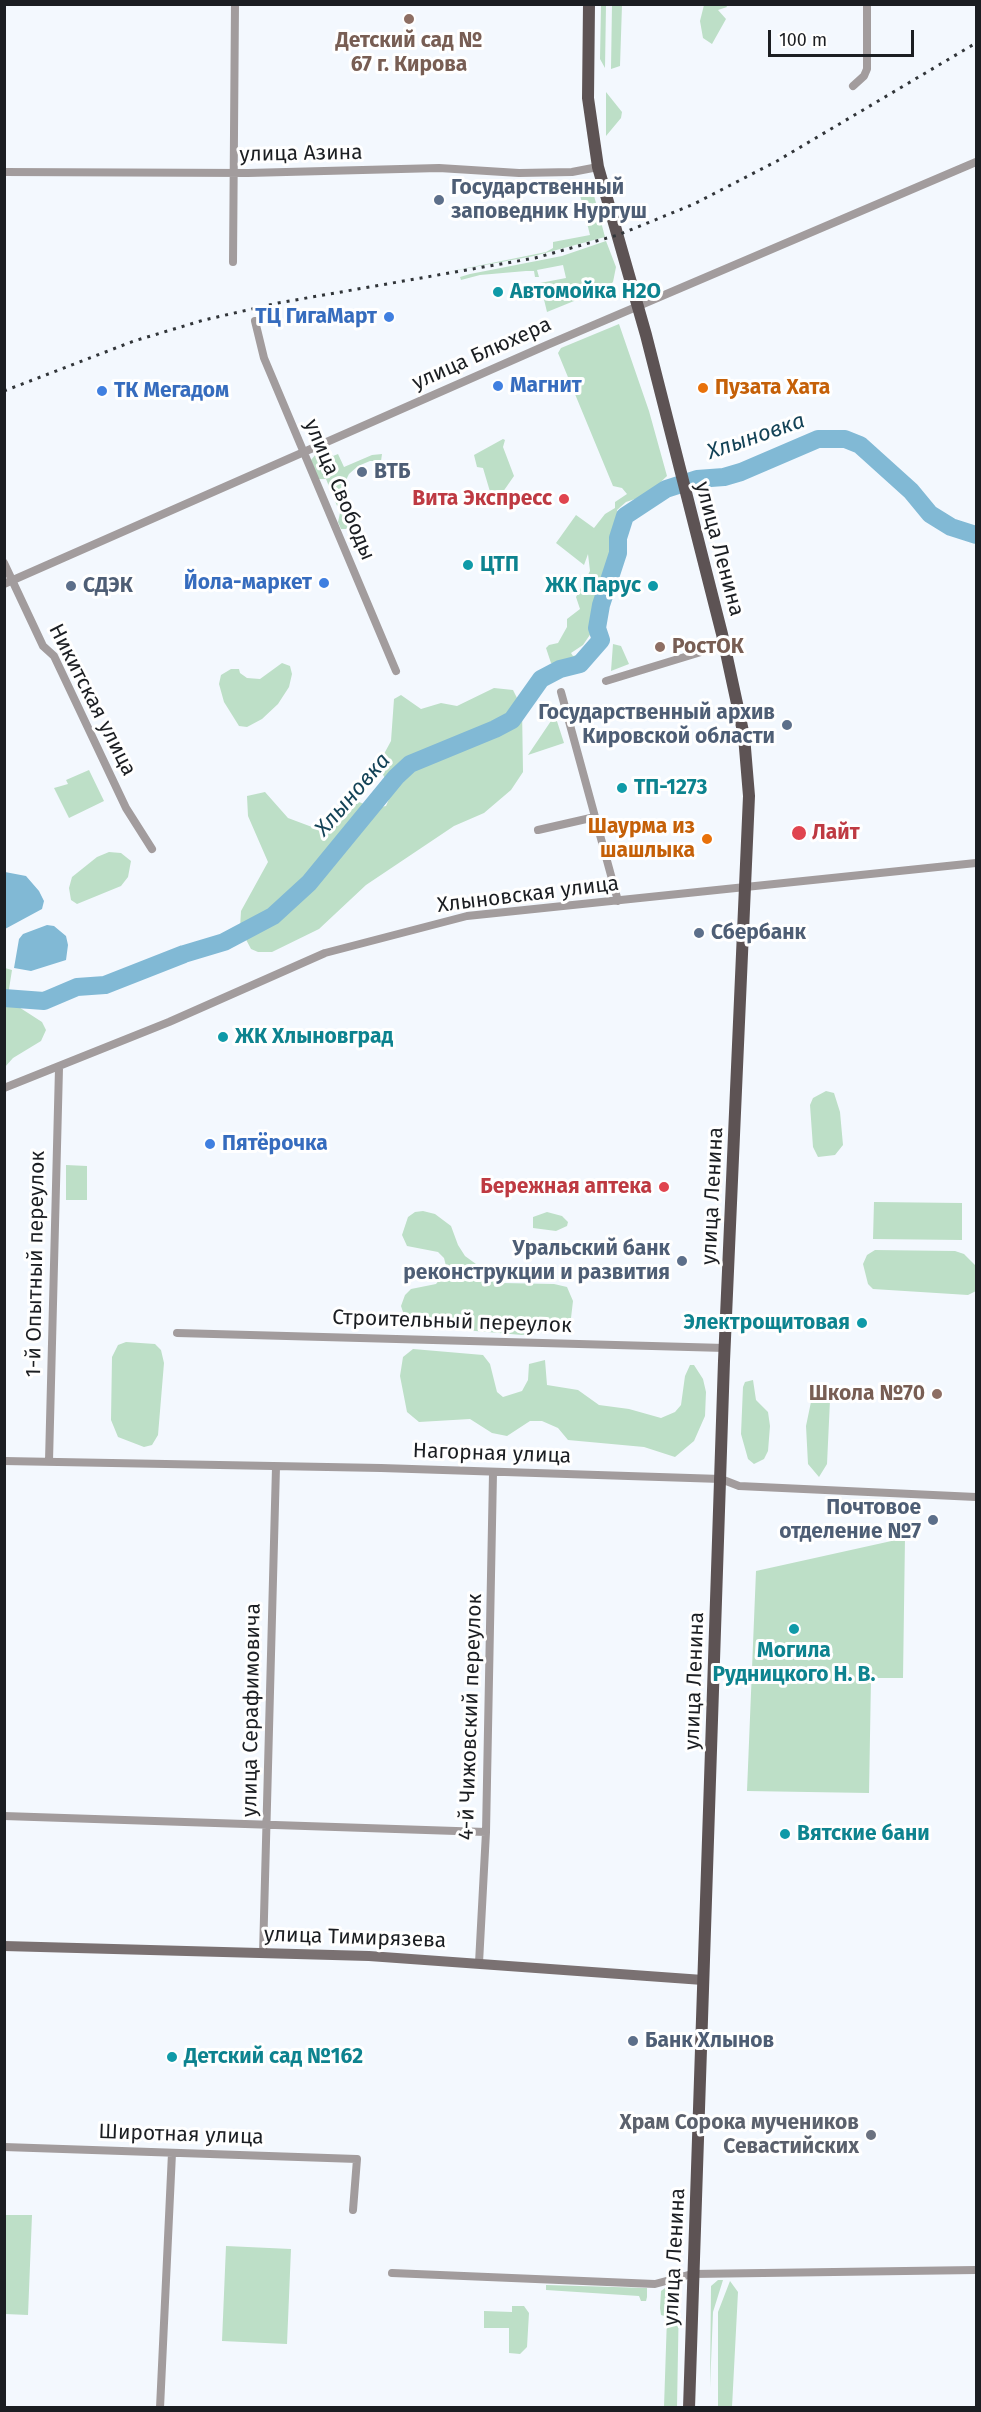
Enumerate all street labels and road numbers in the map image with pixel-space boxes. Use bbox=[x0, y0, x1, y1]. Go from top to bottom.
street label: улица Азина bbox=[239, 140, 363, 168]
street label: улица Блюхера bbox=[409, 312, 555, 396]
street label: улица Свободы bbox=[298, 416, 380, 564]
street label: улица Ленина bbox=[689, 479, 749, 619]
street label: Никитская улица bbox=[43, 620, 141, 780]
street label: Хлыновская улица bbox=[436, 871, 620, 919]
street label: улица Ленина bbox=[697, 1126, 729, 1266]
street label: 1-й Опытный переулок bbox=[21, 1151, 51, 1377]
street label: Строительный переулок bbox=[332, 1305, 572, 1339]
street label: Нагорная улица bbox=[412, 1439, 572, 1469]
street label: 4-й Чижовский переулок bbox=[454, 1593, 488, 1841]
street label: улица Серафимовича bbox=[238, 1603, 266, 1817]
street label: улица Ленина bbox=[680, 1611, 710, 1751]
street label: улица Тимирязева bbox=[263, 1922, 447, 1954]
street label: Широтная улица bbox=[98, 2120, 264, 2150]
street label: улица Ленина bbox=[659, 2187, 691, 2327]

